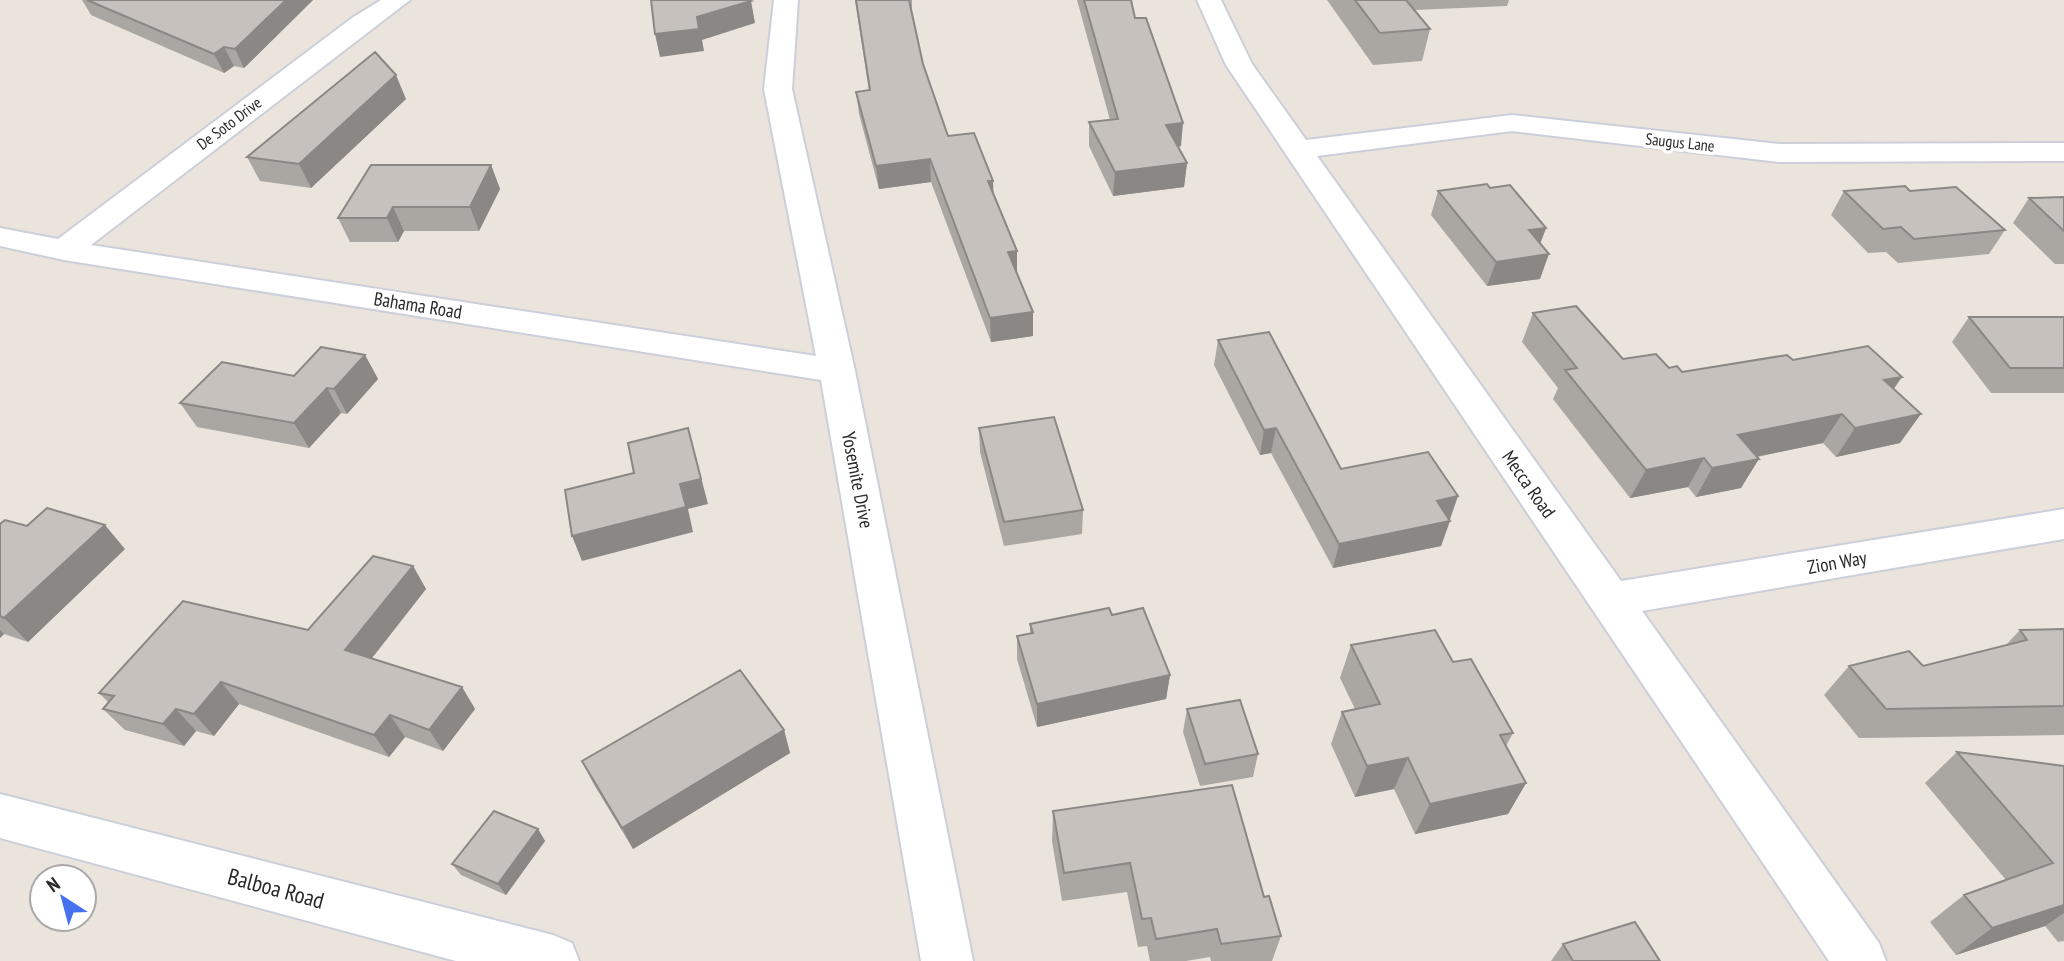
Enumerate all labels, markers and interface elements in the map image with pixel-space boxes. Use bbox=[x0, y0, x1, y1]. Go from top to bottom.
street label: De Soto Drive bbox=[193, 92, 265, 154]
street label: Saugus Lane bbox=[1644, 128, 1716, 156]
street label: Bahama Road bbox=[372, 286, 464, 324]
street label: Yosemite Drive bbox=[837, 430, 879, 530]
street label: Mecca Road bbox=[1497, 446, 1561, 522]
street label: Zion Way bbox=[1806, 545, 1869, 579]
street label: Balboa Road bbox=[225, 861, 327, 915]
north arrow bbox=[28, 863, 98, 933]
text: N bbox=[42, 872, 64, 897]

